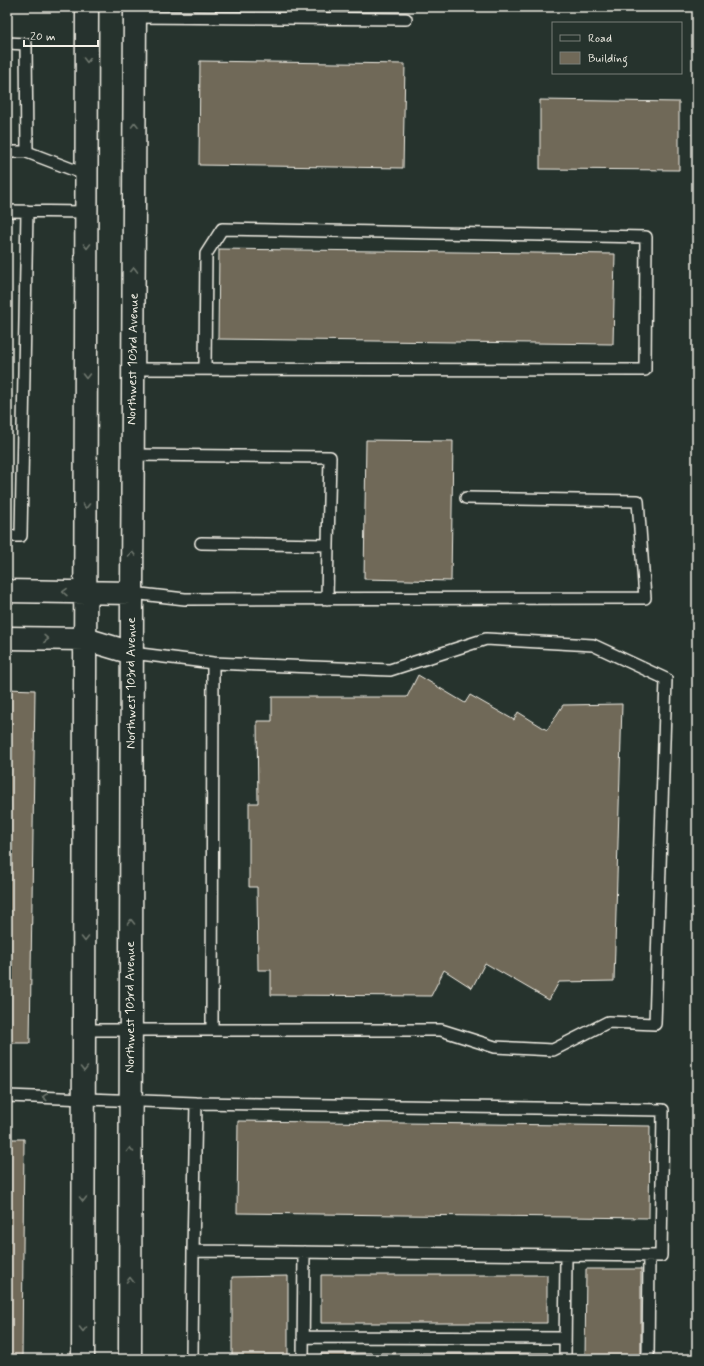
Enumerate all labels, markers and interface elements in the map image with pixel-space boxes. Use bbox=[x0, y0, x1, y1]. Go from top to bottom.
scale bar bbox=[24, 22, 98, 48]
legend bbox=[552, 22, 682, 74]
text: 20 m bbox=[30, 29, 56, 45]
text: Road bbox=[588, 31, 612, 47]
text: Building bbox=[588, 51, 628, 68]
one-way arrow bbox=[83, 57, 91, 63]
one-way arrow bbox=[131, 122, 139, 128]
one-way arrow bbox=[83, 243, 91, 249]
one-way arrow bbox=[130, 267, 138, 273]
street label: Northwest 103rd Avenue bbox=[123, 293, 143, 425]
one-way arrow bbox=[82, 373, 90, 379]
one-way arrow bbox=[82, 503, 90, 509]
one-way arrow bbox=[128, 551, 136, 557]
one-way arrow bbox=[62, 588, 68, 596]
street label: Northwest 103rd Avenue bbox=[123, 617, 140, 749]
one-way arrow bbox=[43, 635, 49, 643]
one-way arrow bbox=[127, 919, 135, 925]
one-way arrow bbox=[81, 936, 89, 942]
street label: Northwest 103rd Avenue bbox=[122, 941, 139, 1073]
one-way arrow bbox=[80, 1066, 88, 1072]
one-way arrow bbox=[42, 1093, 48, 1102]
one-way arrow bbox=[126, 1147, 134, 1153]
one-way arrow bbox=[79, 1196, 87, 1202]
one-way arrow bbox=[126, 1277, 134, 1283]
one-way arrow bbox=[79, 1326, 87, 1332]

